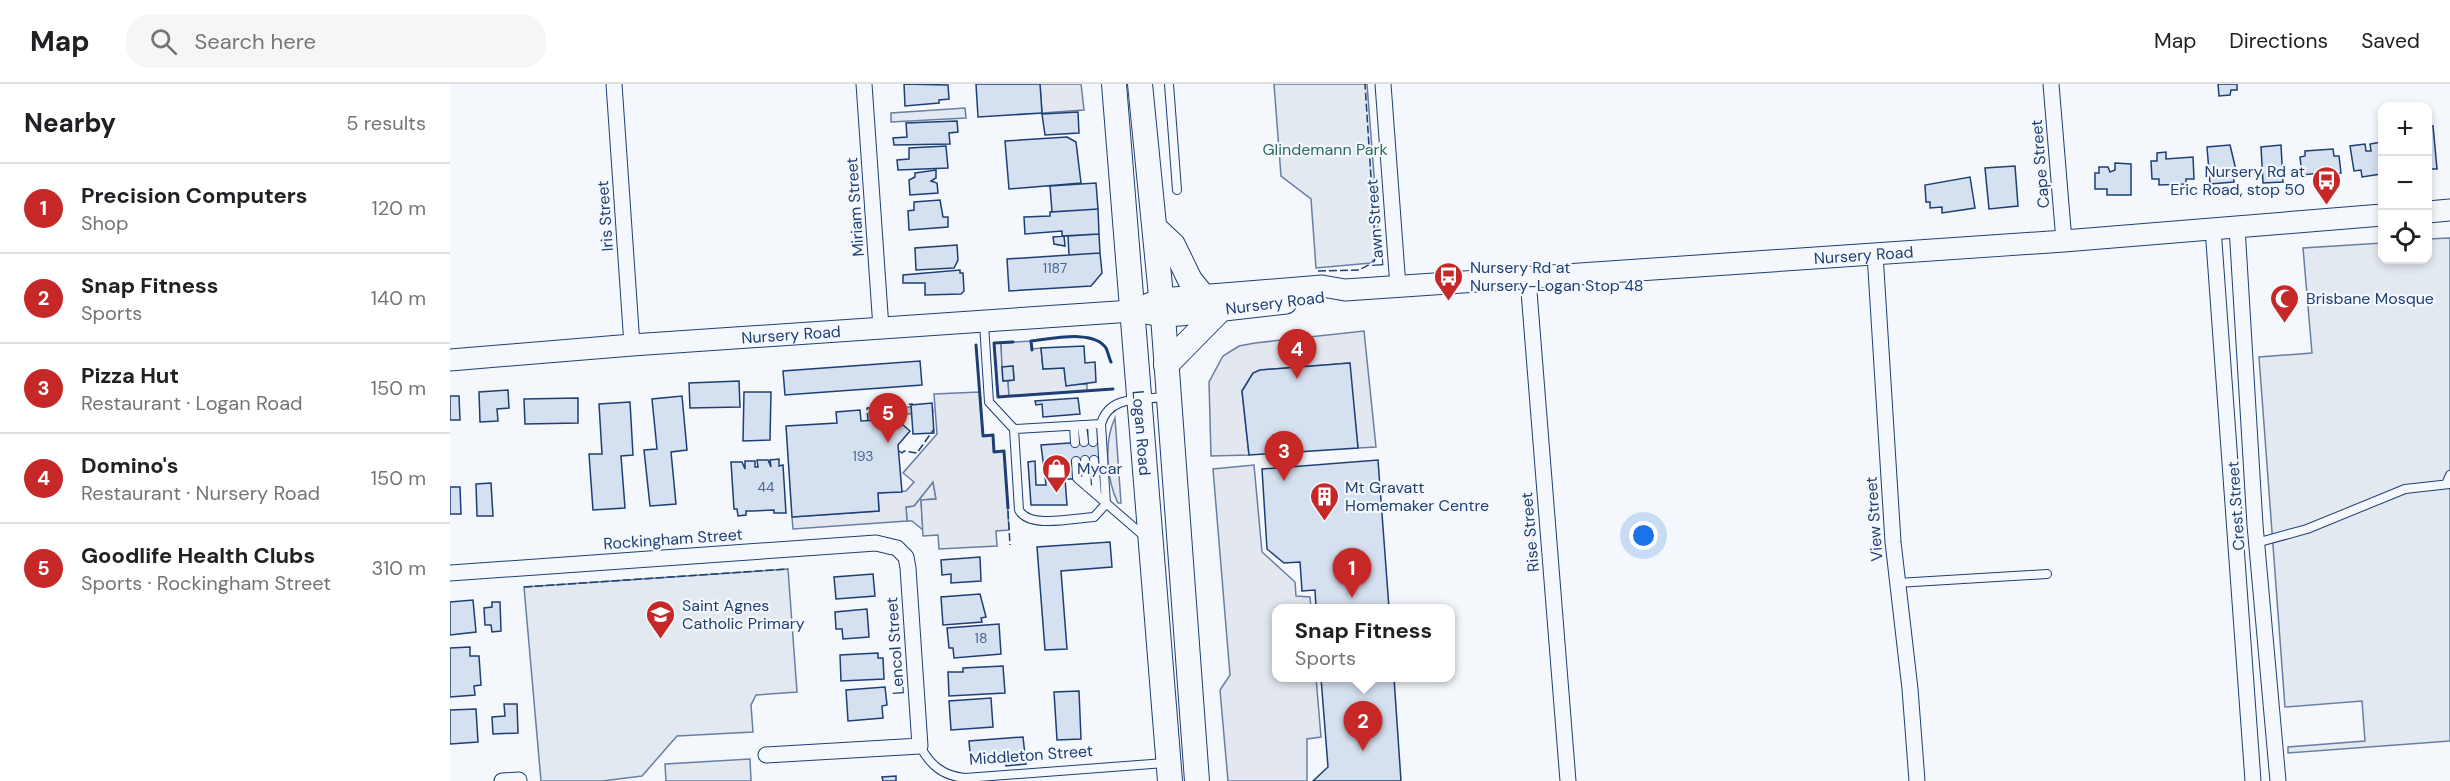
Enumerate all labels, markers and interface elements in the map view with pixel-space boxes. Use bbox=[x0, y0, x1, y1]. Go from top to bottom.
search box bbox=[126, 14, 546, 68]
text: Map bbox=[30, 23, 90, 60]
icon: search bbox=[147, 25, 180, 58]
text: Search here bbox=[195, 27, 316, 56]
text: Map bbox=[2154, 27, 2196, 55]
text: Directions bbox=[2229, 27, 2328, 55]
text: Saved bbox=[2361, 27, 2420, 55]
map controls bbox=[2378, 102, 2432, 264]
button: + bbox=[2378, 102, 2432, 156]
text: Nearby bbox=[24, 106, 116, 140]
text: 5 results bbox=[346, 110, 426, 136]
street label: Cape Street bbox=[2026, 119, 2054, 209]
park label: Glindemann Park bbox=[1262, 139, 1388, 160]
button: − bbox=[2378, 156, 2432, 210]
street label: Miriam Street bbox=[841, 157, 869, 257]
place label: Nursery Rd at Eric Road, stop 50 bbox=[2170, 161, 2305, 200]
bus stop icon: Nursery Rd at Eric Road, stop 50 bbox=[2310, 164, 2342, 206]
street label: Lawn Street bbox=[1361, 178, 1389, 268]
street label: Iris Street bbox=[592, 180, 618, 252]
text: Precision Computers bbox=[81, 181, 307, 210]
text: 1 bbox=[40, 195, 47, 221]
text: 120 m bbox=[372, 195, 426, 221]
text: Shop bbox=[81, 210, 128, 236]
button: locate bbox=[2378, 210, 2432, 264]
street label: Nursery Road bbox=[1813, 241, 1914, 269]
place label: Nursery Rd at Nursery-Logan Stop 48 bbox=[1470, 257, 1644, 296]
house number: 1187 bbox=[1043, 259, 1067, 277]
bus stop icon: Nursery Rd at Nursery-Logan Stop 48 bbox=[1433, 260, 1465, 302]
text: Snap Fitness bbox=[81, 271, 218, 300]
mosque icon: Brisbane Mosque bbox=[2269, 282, 2301, 324]
text: 2 bbox=[38, 285, 49, 311]
text: 140 m bbox=[371, 285, 426, 311]
street label: Nursery Road bbox=[1224, 287, 1326, 319]
place label: Brisbane Mosque bbox=[2306, 288, 2434, 309]
text: Sports bbox=[81, 300, 142, 326]
street label: Nursery Road bbox=[741, 320, 841, 348]
pin: 4 bbox=[1278, 330, 1316, 379]
text: Pizza Hut bbox=[81, 361, 179, 390]
text: 3 bbox=[37, 375, 50, 401]
text: 150 m bbox=[371, 375, 426, 401]
street label: Logan Road bbox=[1128, 389, 1156, 476]
text: Restaurant · Logan Road bbox=[81, 390, 303, 416]
pin: 5 bbox=[868, 394, 908, 443]
pin: 3 bbox=[1264, 432, 1304, 481]
house number: 193 bbox=[852, 447, 874, 465]
text: Domino's bbox=[81, 451, 179, 480]
shop icon: Mycar bbox=[1040, 452, 1072, 494]
place label: Mycar bbox=[1077, 458, 1122, 479]
street label: Crest Street bbox=[2222, 461, 2250, 551]
text: 4 bbox=[37, 465, 50, 491]
text: 150 m bbox=[371, 465, 426, 491]
street label: View Street bbox=[1861, 476, 1887, 562]
place label: Mt Gravatt Homemaker Centre bbox=[1345, 477, 1489, 516]
house number: 44 bbox=[758, 478, 775, 496]
text: Restaurant · Nursery Road bbox=[81, 480, 320, 506]
building icon: Mt Gravatt Homemaker Centre bbox=[1308, 480, 1340, 522]
street label: Rise Street bbox=[1516, 491, 1544, 573]
your location bbox=[1629, 521, 1658, 550]
street label: Rockingham Street bbox=[603, 524, 743, 554]
text: Goodlife Health Clubs bbox=[81, 541, 315, 570]
pin: 1 bbox=[1332, 548, 1372, 598]
text: 5 bbox=[37, 555, 50, 581]
text: 310 m bbox=[371, 555, 426, 581]
text: Sports · Rockingham Street bbox=[81, 570, 331, 596]
place label: Saint Agnes Catholic Primary bbox=[682, 595, 805, 634]
street label: Lencol Street bbox=[881, 596, 909, 696]
school or university icon: Saint Agnes Catholic Primary bbox=[645, 598, 677, 640]
popup bbox=[1272, 604, 1455, 682]
text: Snap Fitness bbox=[1295, 616, 1432, 645]
house number: 18 bbox=[975, 629, 987, 647]
text: Sports bbox=[1295, 645, 1356, 671]
pin: 2 bbox=[1344, 702, 1382, 751]
street label: Middleton Street bbox=[968, 740, 1094, 770]

